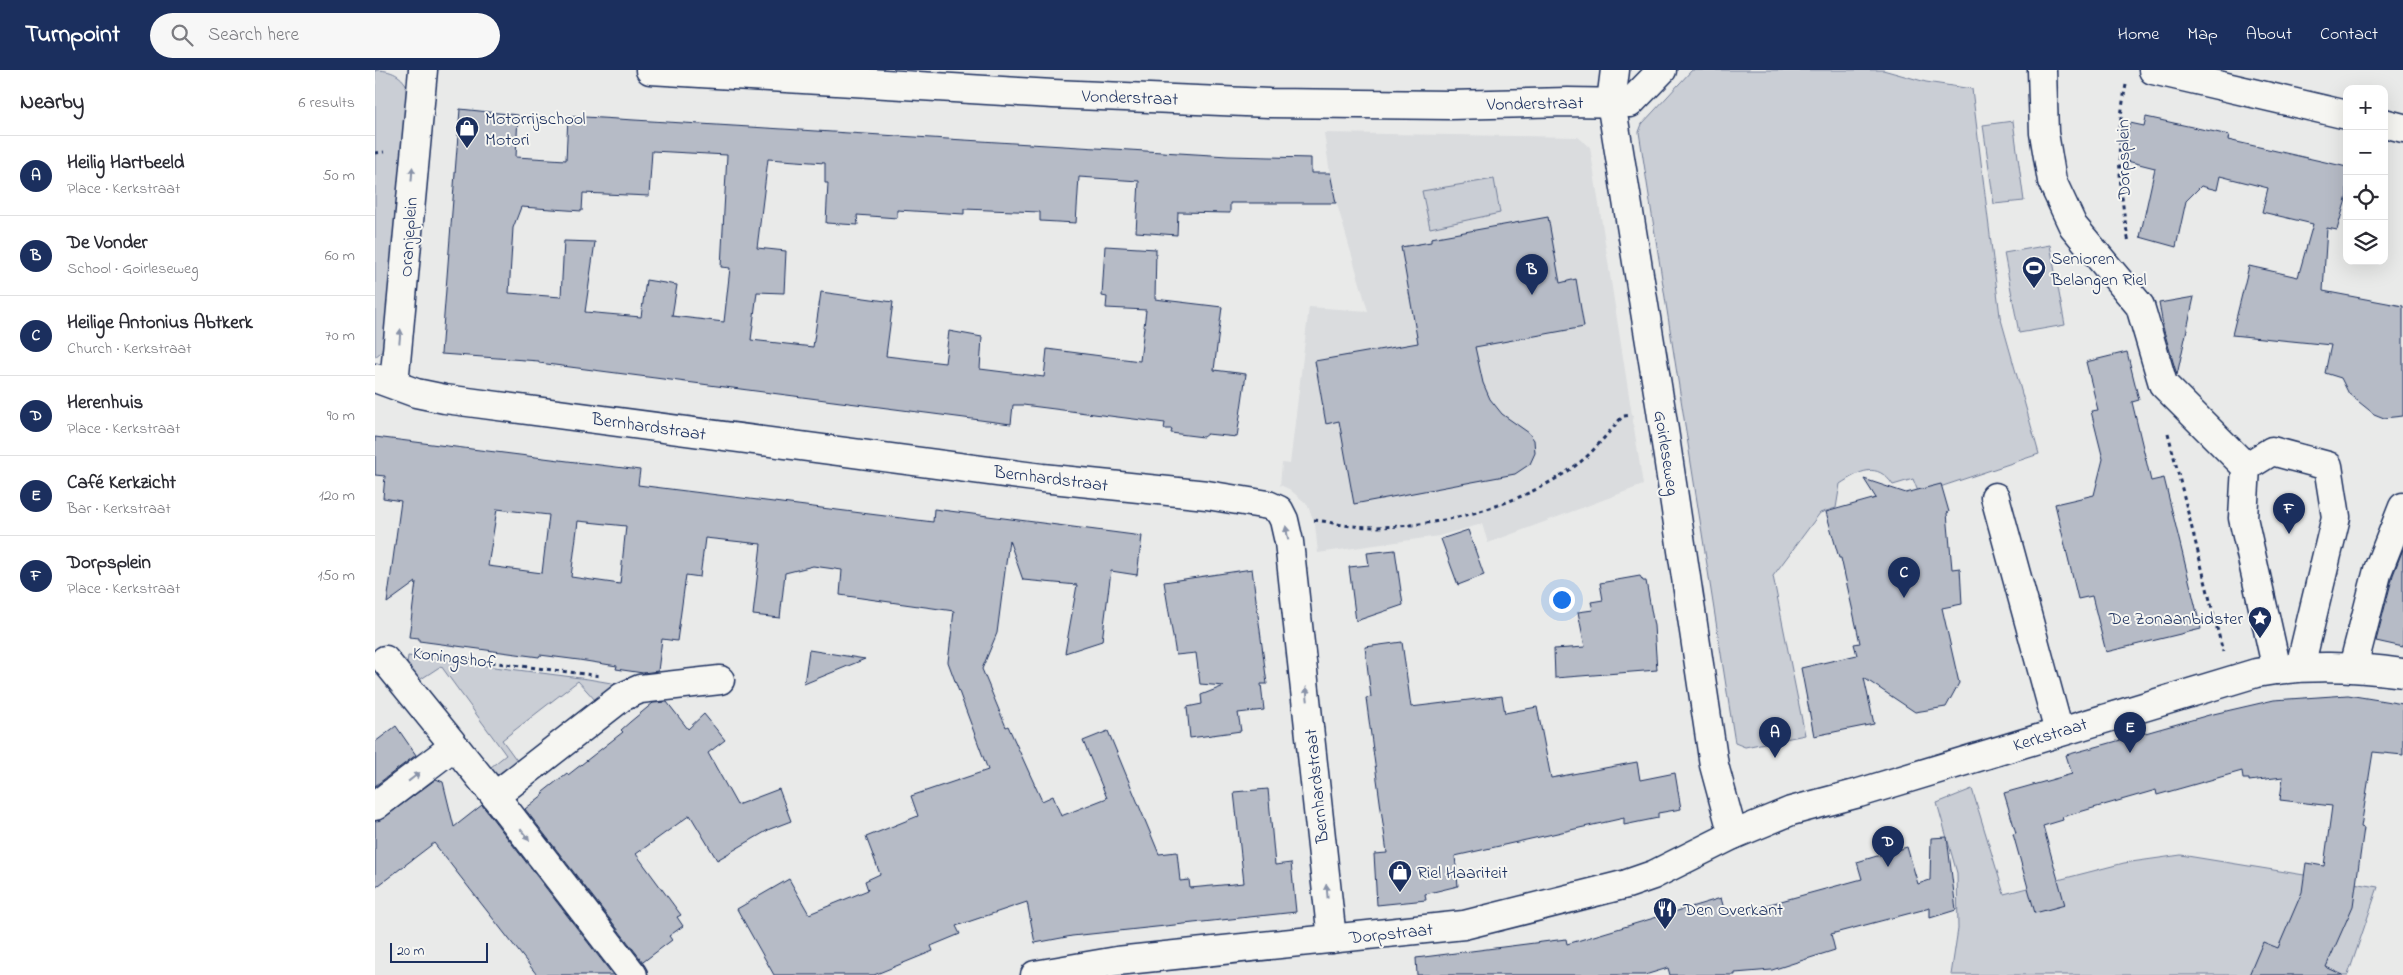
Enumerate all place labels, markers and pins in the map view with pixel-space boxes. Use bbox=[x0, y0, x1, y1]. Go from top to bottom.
place label: Motorrijschool Motori bbox=[485, 107, 586, 154]
shop icon: Motorrijschool Motori bbox=[454, 115, 480, 149]
place label: Senioren Belangen Riel bbox=[2050, 247, 2147, 295]
pin: B bbox=[1516, 254, 1548, 295]
sports icon: Senioren Belangen Riel bbox=[2021, 255, 2047, 289]
pin: F bbox=[2273, 493, 2305, 534]
pin: C bbox=[1888, 557, 1920, 598]
place icon: De Zonaanbidster bbox=[2247, 605, 2273, 639]
place label: De Zonaanbidster bbox=[2108, 607, 2243, 633]
pin: E bbox=[2114, 712, 2146, 753]
pin: A bbox=[1759, 717, 1791, 758]
pin: D bbox=[1872, 826, 1904, 867]
shop icon: Riel Haariteit bbox=[1387, 859, 1413, 893]
place label: Riel Haariteit bbox=[1417, 861, 1508, 887]
restaurant icon: Den Overkant bbox=[1652, 896, 1678, 930]
place label: Den Overkant bbox=[1682, 898, 1783, 924]

